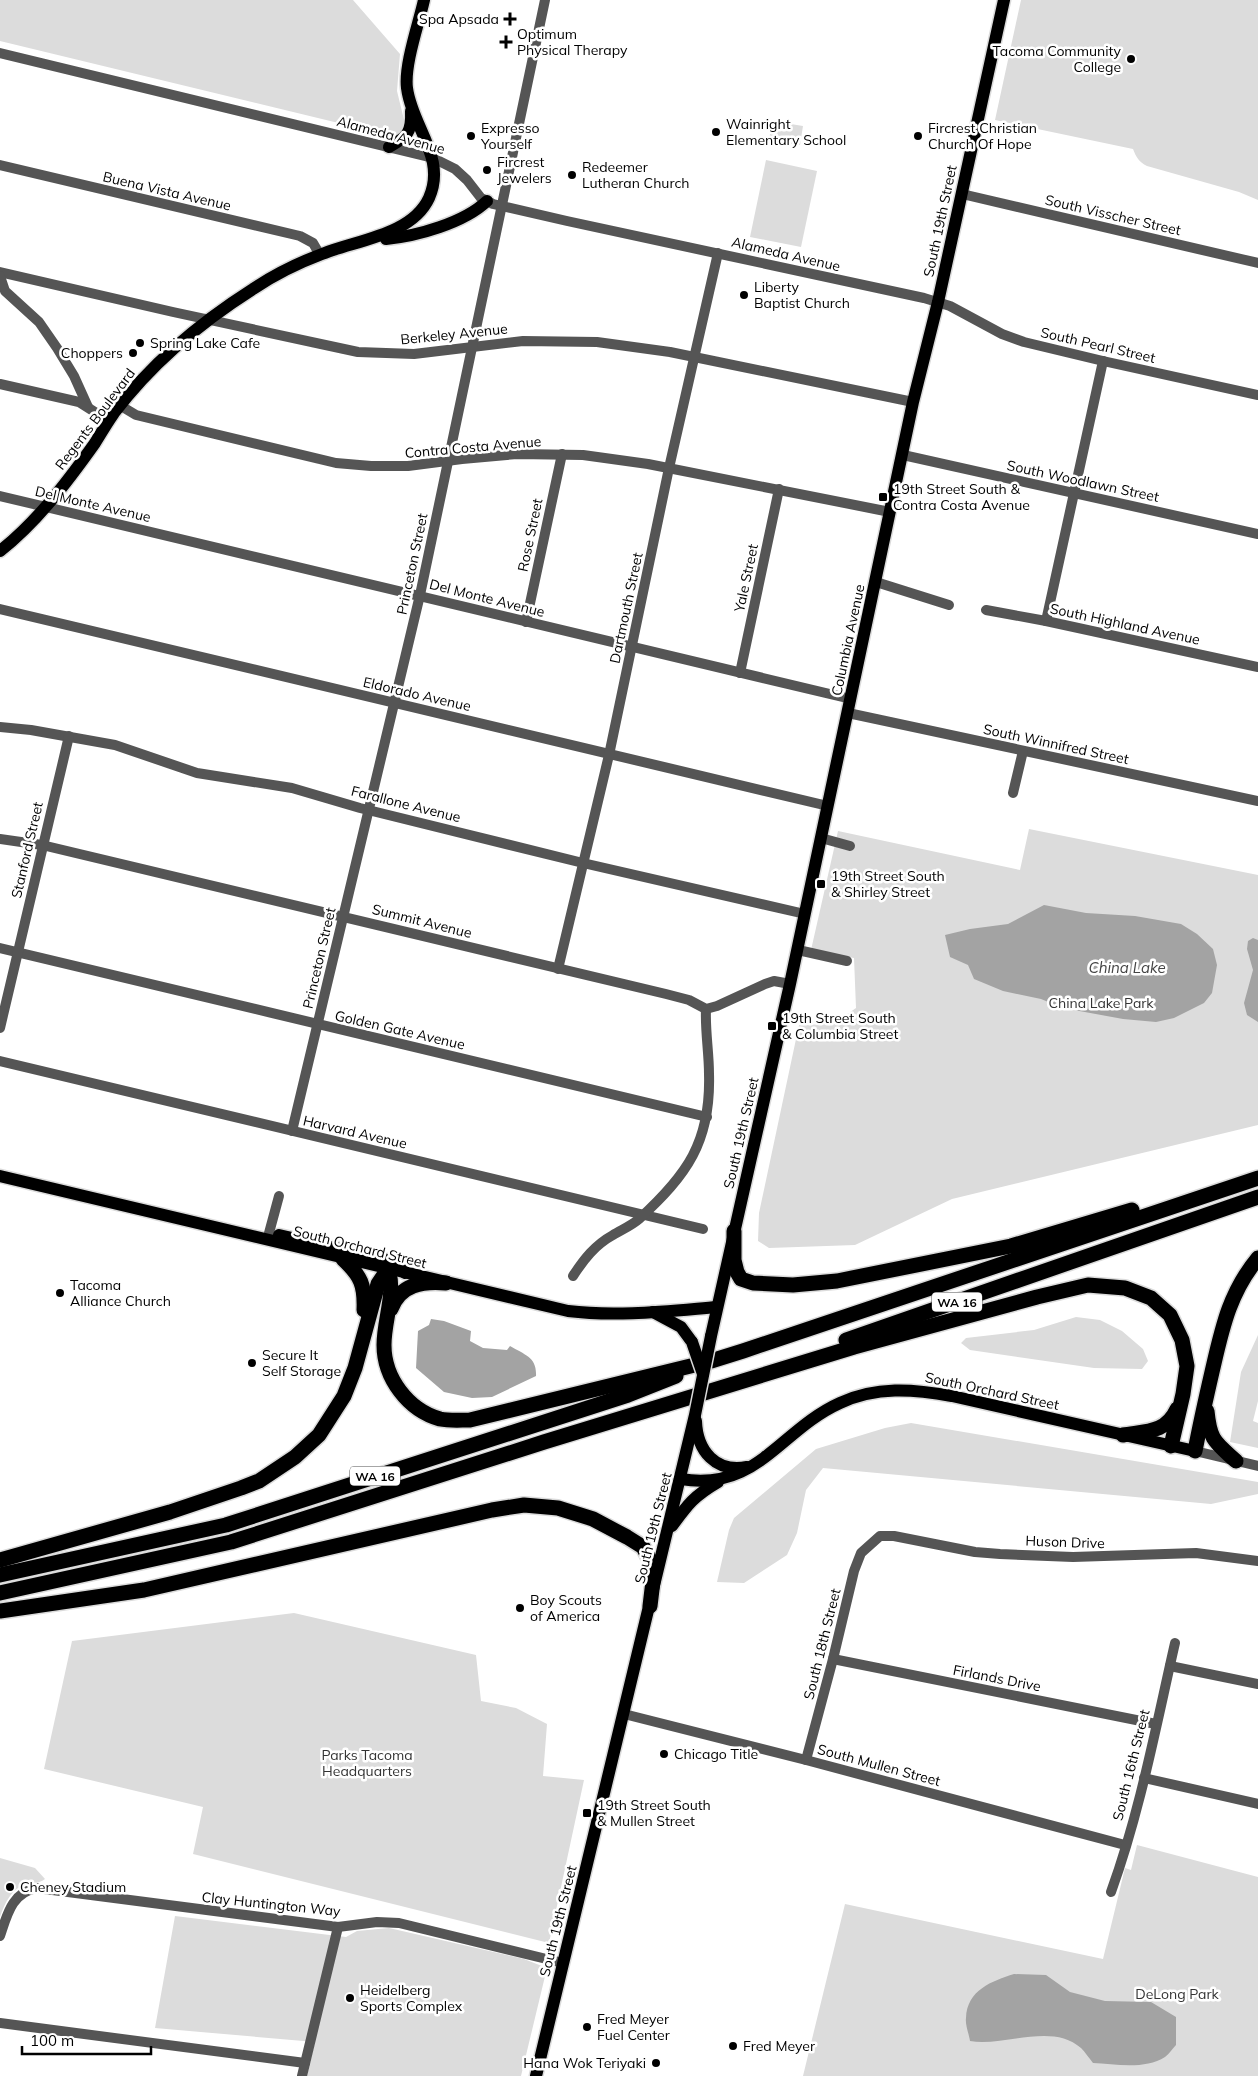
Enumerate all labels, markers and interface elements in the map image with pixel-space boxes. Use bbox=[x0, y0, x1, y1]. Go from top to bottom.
place label: Spa Apsada bbox=[419, 10, 499, 28]
marker: Spa Apsada bbox=[503, 12, 517, 26]
place label: Optimum Physical Therapy bbox=[517, 25, 628, 59]
marker: Optimum Physical Therapy bbox=[499, 35, 513, 49]
place label: Tacoma Community College bbox=[992, 42, 1122, 76]
marker: Tacoma Community College bbox=[1125, 53, 1137, 65]
street label: Alameda Avenue bbox=[335, 112, 447, 158]
place label: Wainright Elementary School bbox=[726, 115, 846, 149]
place label: Expresso Yourself bbox=[480, 119, 540, 153]
place label: Fircrest Christian Church Of Hope bbox=[928, 119, 1037, 153]
marker: Wainright Elementary School bbox=[710, 126, 722, 138]
marker: Expresso Yourself bbox=[465, 130, 477, 142]
marker: Fircrest Christian Church Of Hope bbox=[912, 130, 924, 142]
place label: Fircrest Jewelers bbox=[497, 153, 552, 187]
place label: Redeemer Lutheran Church bbox=[582, 158, 690, 192]
street label: South 19th Street bbox=[919, 163, 961, 279]
marker: Fircrest Jewelers bbox=[481, 164, 493, 176]
street label: Buena Vista Avenue bbox=[101, 167, 233, 215]
marker: Redeemer Lutheran Church bbox=[566, 169, 578, 181]
street label: South Visscher Street bbox=[1043, 191, 1183, 239]
street label: Alameda Avenue bbox=[730, 233, 842, 275]
place label: Liberty Baptist Church bbox=[754, 278, 850, 312]
marker: Liberty Baptist Church bbox=[738, 289, 750, 301]
street label: Berkeley Avenue bbox=[400, 319, 508, 349]
street label: South Pearl Street bbox=[1039, 323, 1157, 367]
place label: Spring Lake Cafe bbox=[150, 334, 260, 352]
marker: Spring Lake Cafe bbox=[134, 337, 146, 349]
place label: Choppers bbox=[61, 344, 123, 362]
marker: Choppers bbox=[127, 347, 139, 359]
street label: Regents Boulevard bbox=[51, 365, 139, 473]
street label: Contra Costa Avenue bbox=[404, 432, 542, 462]
street label: South Woodlawn Street bbox=[1005, 456, 1161, 506]
place label: 19th Street South & Contra Costa Avenue bbox=[893, 480, 1030, 514]
street label: Del Monte Avenue bbox=[33, 482, 153, 526]
marker: 19th Street South & Contra Costa Avenue bbox=[877, 491, 889, 503]
street label: Rose Street bbox=[513, 497, 547, 573]
street label: Princeton Street bbox=[392, 511, 432, 616]
street label: Yale Street bbox=[730, 542, 762, 615]
street label: Dartmouth Street bbox=[605, 551, 647, 665]
street label: Del Monte Avenue bbox=[428, 575, 546, 621]
street label: Columbia Avenue bbox=[827, 583, 869, 697]
street label: South Highland Avenue bbox=[1048, 599, 1202, 649]
street label: Eldorado Avenue bbox=[361, 673, 473, 715]
street label: South Winnifred Street bbox=[982, 720, 1130, 768]
street label: Farallone Avenue bbox=[349, 782, 463, 826]
street label: Stanford Street bbox=[7, 800, 47, 900]
place label: 19th Street South & Shirley Street bbox=[831, 867, 945, 901]
marker: 19th Street South & Shirley Street bbox=[815, 878, 827, 890]
street label: Summit Avenue bbox=[370, 900, 474, 942]
street label: Princeton Street bbox=[299, 906, 339, 1010]
water label: China Lake bbox=[1088, 958, 1166, 977]
park label: China Lake Park bbox=[1048, 994, 1154, 1012]
street label: Golden Gate Avenue bbox=[333, 1006, 467, 1054]
place label: 19th Street South & Columbia Street bbox=[782, 1009, 898, 1043]
marker: 19th Street South & Columbia Street bbox=[766, 1020, 778, 1032]
street label: South 19th Street bbox=[719, 1075, 763, 1190]
street label: Harvard Avenue bbox=[301, 1111, 409, 1153]
street label: South Orchard Street bbox=[292, 1222, 429, 1272]
place label: Tacoma Alliance Church bbox=[70, 1276, 171, 1310]
marker: Tacoma Alliance Church bbox=[54, 1287, 66, 1299]
road number: WA 16 bbox=[932, 1292, 982, 1311]
place label: Secure It Self Storage bbox=[262, 1346, 341, 1380]
marker: Secure It Self Storage bbox=[246, 1357, 258, 1369]
street label: South Orchard Street bbox=[923, 1368, 1061, 1414]
road number: WA 16 bbox=[350, 1466, 400, 1485]
street label: South 19th Street bbox=[630, 1471, 676, 1585]
street label: Huson Drive bbox=[1025, 1532, 1105, 1552]
street label: South 18th Street bbox=[799, 1587, 845, 1701]
place label: Boy Scouts of America bbox=[530, 1591, 602, 1625]
marker: Boy Scouts of America bbox=[514, 1602, 526, 1614]
street label: Firlands Drive bbox=[952, 1661, 1042, 1695]
street label: South 16th Street bbox=[1108, 1708, 1154, 1822]
street label: South Mullen Street bbox=[816, 1740, 943, 1790]
place label: Chicago Title bbox=[674, 1745, 758, 1763]
park label: Parks Tacoma Headquarters bbox=[321, 1746, 413, 1780]
marker: Chicago Title bbox=[658, 1748, 670, 1760]
place label: 19th Street South & Mullen Street bbox=[597, 1796, 711, 1830]
marker: 19th Street South & Mullen Street bbox=[581, 1807, 593, 1819]
street label: South 19th Street bbox=[535, 1864, 581, 1978]
place label: Cheney Stadium bbox=[20, 1878, 126, 1896]
marker: Cheney Stadium bbox=[4, 1881, 16, 1893]
street label: Clay Huntington Way bbox=[201, 1888, 342, 1920]
place label: Heidelberg Sports Complex bbox=[360, 1981, 463, 2015]
park label: DeLong Park bbox=[1135, 1985, 1219, 2003]
marker: Heidelberg Sports Complex bbox=[344, 1992, 356, 2004]
place label: Fred Meyer Fuel Center bbox=[597, 2010, 671, 2044]
marker: Fred Meyer Fuel Center bbox=[581, 2021, 593, 2033]
scale bar bbox=[22, 2024, 151, 2056]
text: 100 m bbox=[30, 2031, 74, 2050]
place label: Fred Meyer bbox=[743, 2037, 816, 2055]
marker: Fred Meyer bbox=[727, 2040, 739, 2052]
place label: Hana Wok Teriyaki bbox=[523, 2054, 646, 2072]
marker: Hana Wok Teriyaki bbox=[650, 2057, 662, 2069]

